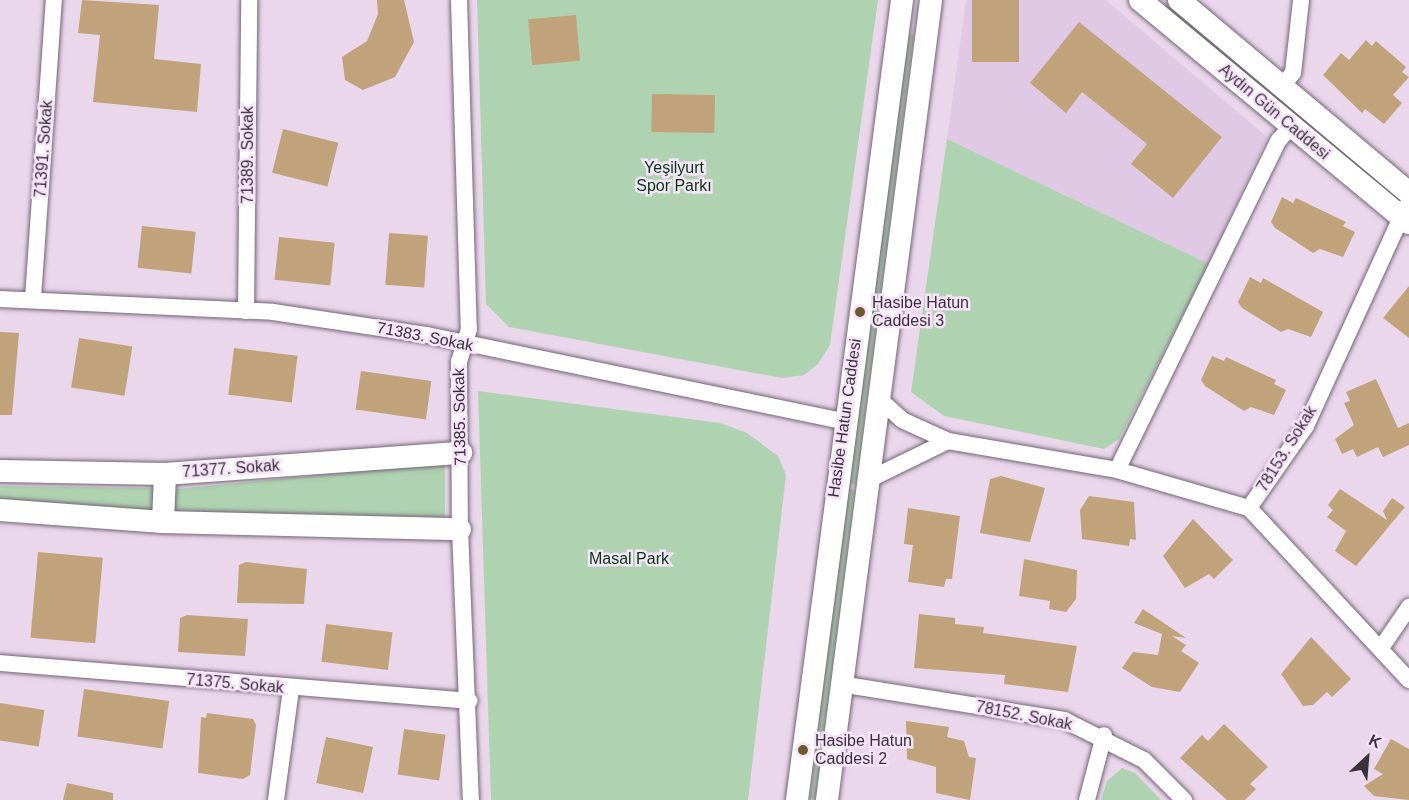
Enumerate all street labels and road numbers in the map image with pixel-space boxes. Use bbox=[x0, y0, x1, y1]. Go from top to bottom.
street label: Aydın Gün Caddesi bbox=[1215, 60, 1333, 164]
street label: 71391. Sokak bbox=[31, 100, 57, 198]
street label: 71389. Sokak bbox=[238, 106, 258, 204]
street label: 71383. Sokak bbox=[375, 318, 475, 356]
street label: Hasibe Hatun Caddesi bbox=[824, 337, 866, 499]
street label: 71385. Sokak bbox=[450, 368, 470, 466]
street label: 78153. Sokak bbox=[1253, 402, 1321, 496]
street label: 71377. Sokak bbox=[182, 456, 280, 482]
street label: 71375. Sokak bbox=[185, 670, 285, 698]
street label: 78152. Sokak bbox=[974, 697, 1074, 735]

